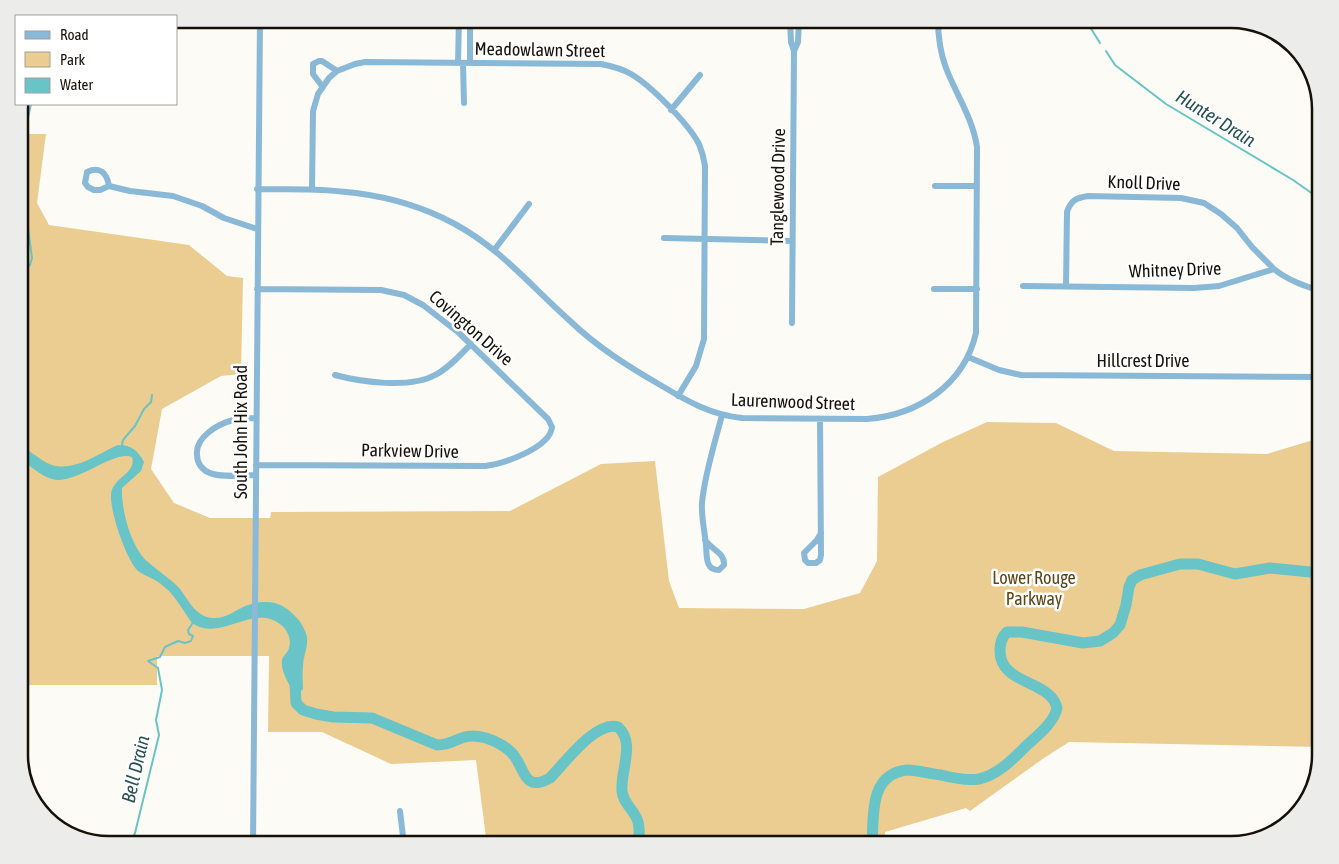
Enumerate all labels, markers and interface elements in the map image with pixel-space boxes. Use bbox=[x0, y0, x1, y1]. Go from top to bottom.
legend bbox=[15, 15, 178, 105]
text: Road bbox=[60, 26, 89, 43]
street label: Meadowlawn Street bbox=[474, 38, 606, 61]
text: Park bbox=[60, 51, 85, 68]
text: Water bbox=[60, 76, 93, 93]
water label: Hunter Drain bbox=[1172, 85, 1260, 151]
street label: Tanglewood Drive bbox=[766, 128, 789, 246]
street label: Knoll Drive bbox=[1107, 171, 1181, 194]
street label: Whitney Drive bbox=[1128, 257, 1222, 282]
street label: Covington Drive bbox=[425, 286, 517, 370]
street label: Hillcrest Drive bbox=[1096, 350, 1190, 371]
street label: South John Hix Road bbox=[230, 365, 251, 499]
street label: Laurenwood Street bbox=[731, 389, 855, 414]
street label: Parkview Drive bbox=[361, 439, 459, 462]
park label: Lower Rouge Parkway bbox=[992, 567, 1076, 609]
water label: Bell Drain bbox=[117, 733, 153, 805]

